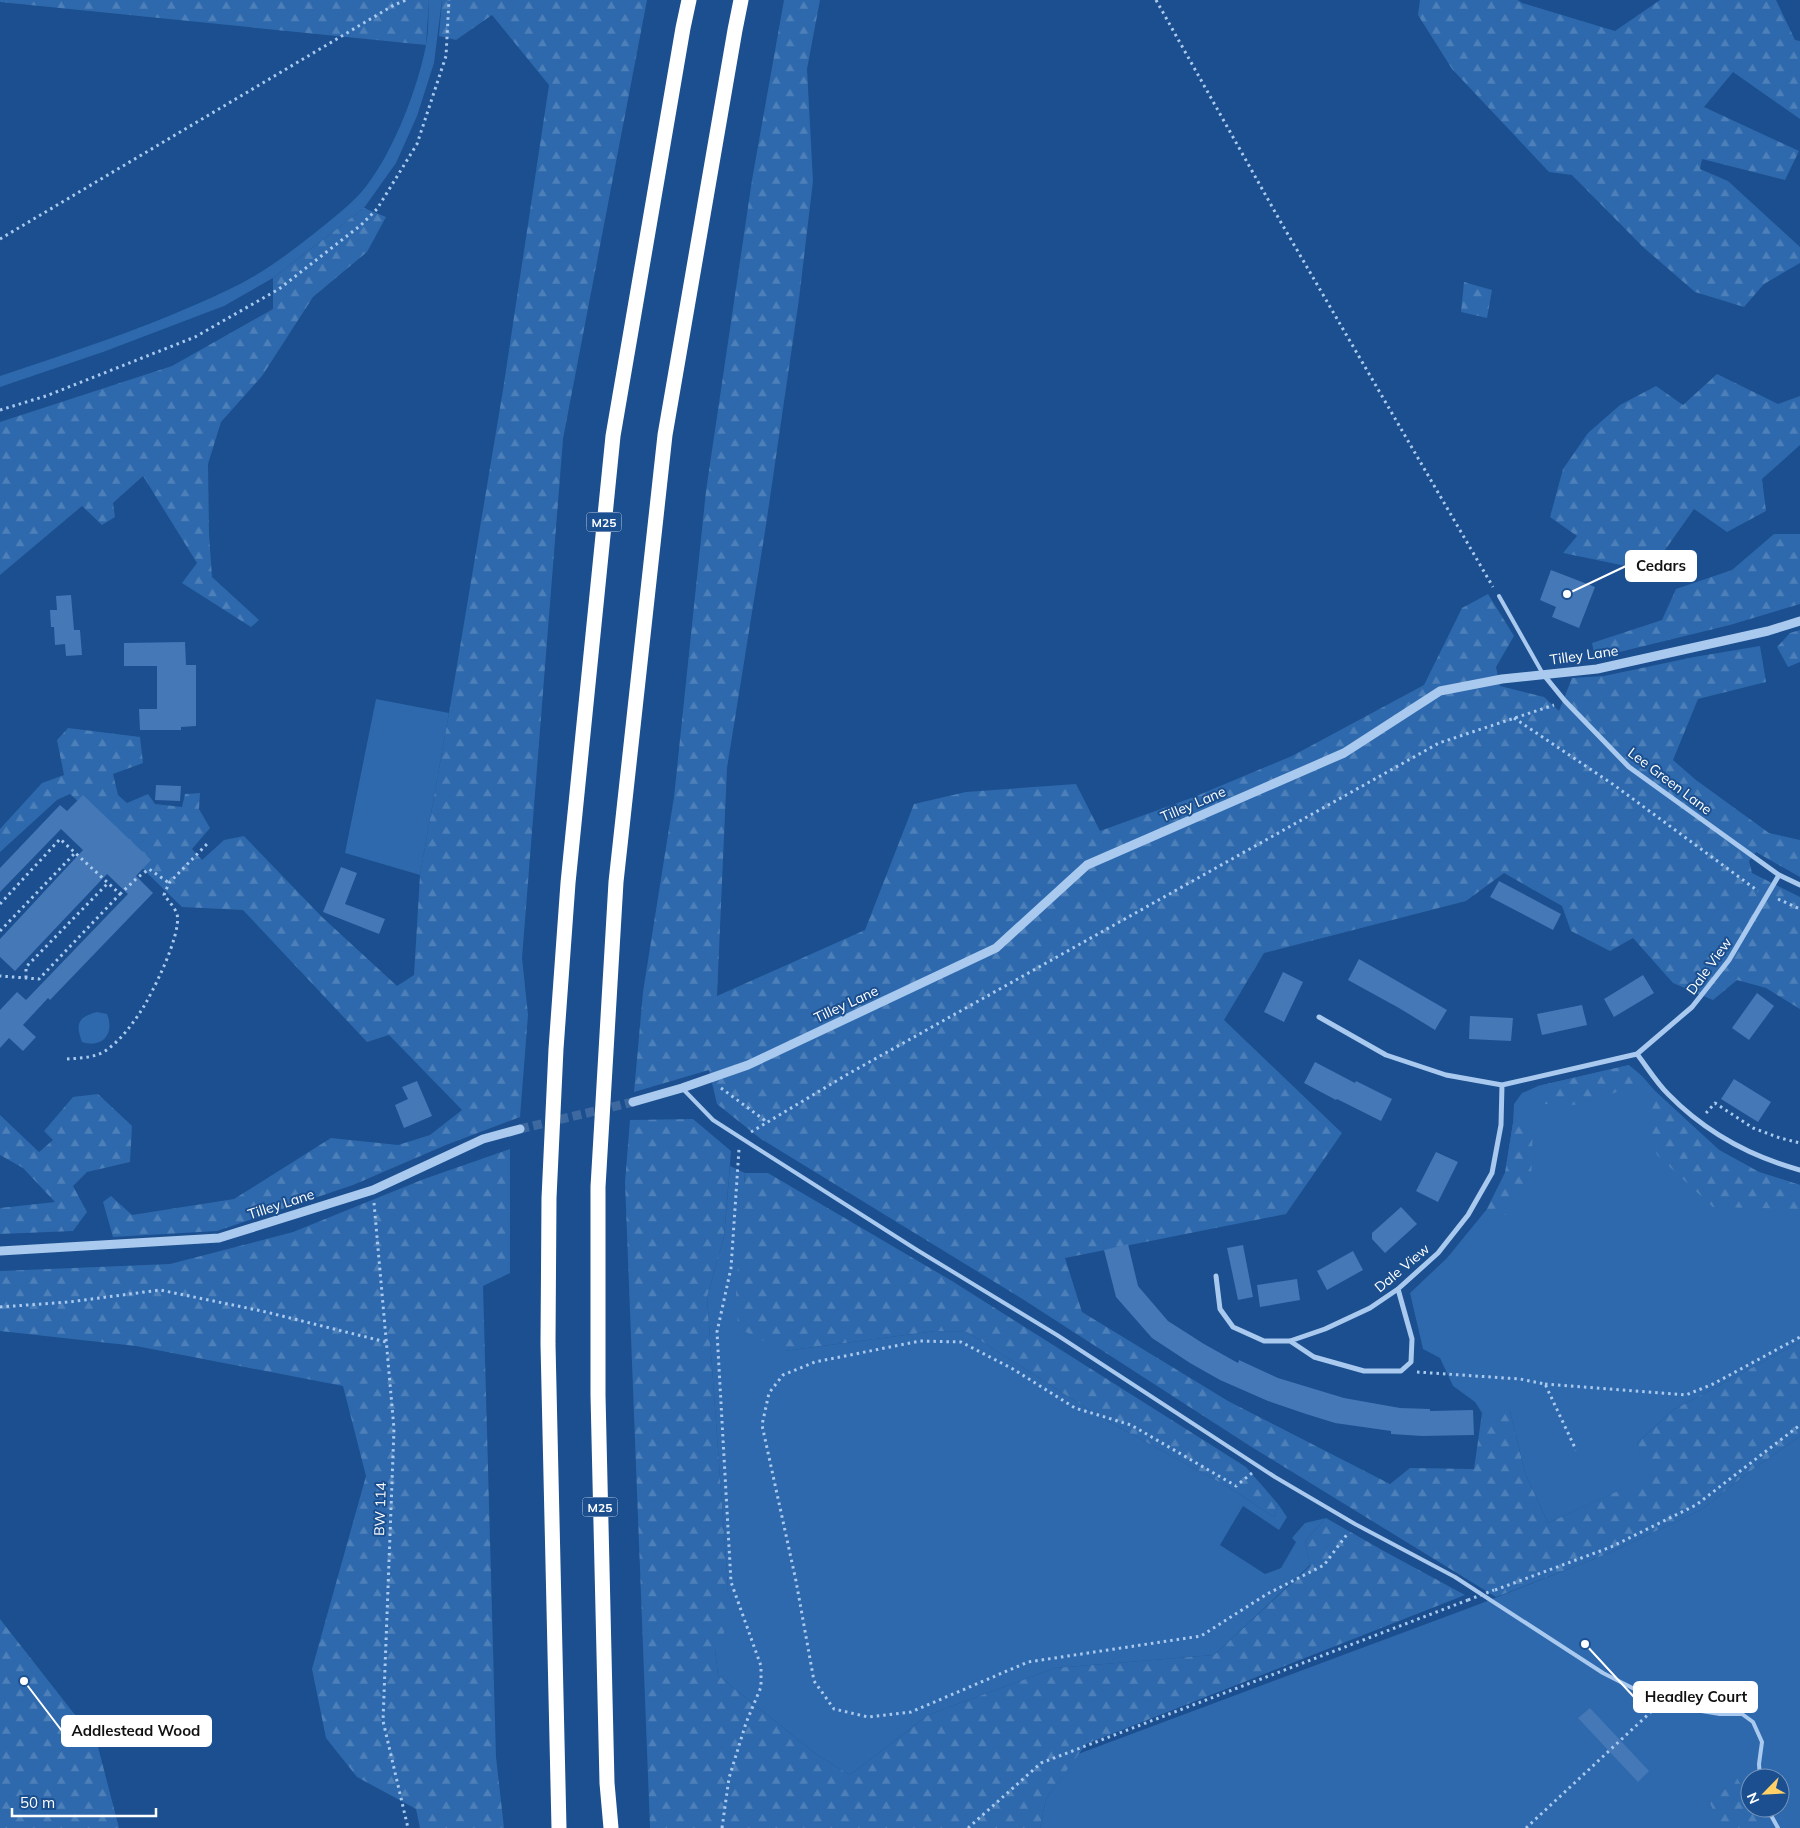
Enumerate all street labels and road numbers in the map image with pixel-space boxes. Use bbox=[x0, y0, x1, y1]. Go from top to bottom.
road number: M25 bbox=[586, 512, 622, 532]
street label: Tilley Lane bbox=[1549, 641, 1619, 669]
street label: Lee Green Lane bbox=[1624, 744, 1716, 818]
street label: Tilley Lane bbox=[1158, 782, 1228, 826]
street label: Dale View bbox=[1682, 934, 1736, 998]
street label: Tilley Lane bbox=[811, 981, 881, 1027]
street label: Tilley Lane bbox=[245, 1185, 317, 1223]
street label: Dale View bbox=[1371, 1240, 1433, 1296]
street label: BW 114 bbox=[370, 1481, 390, 1536]
road number: M25 bbox=[582, 1498, 618, 1516]

